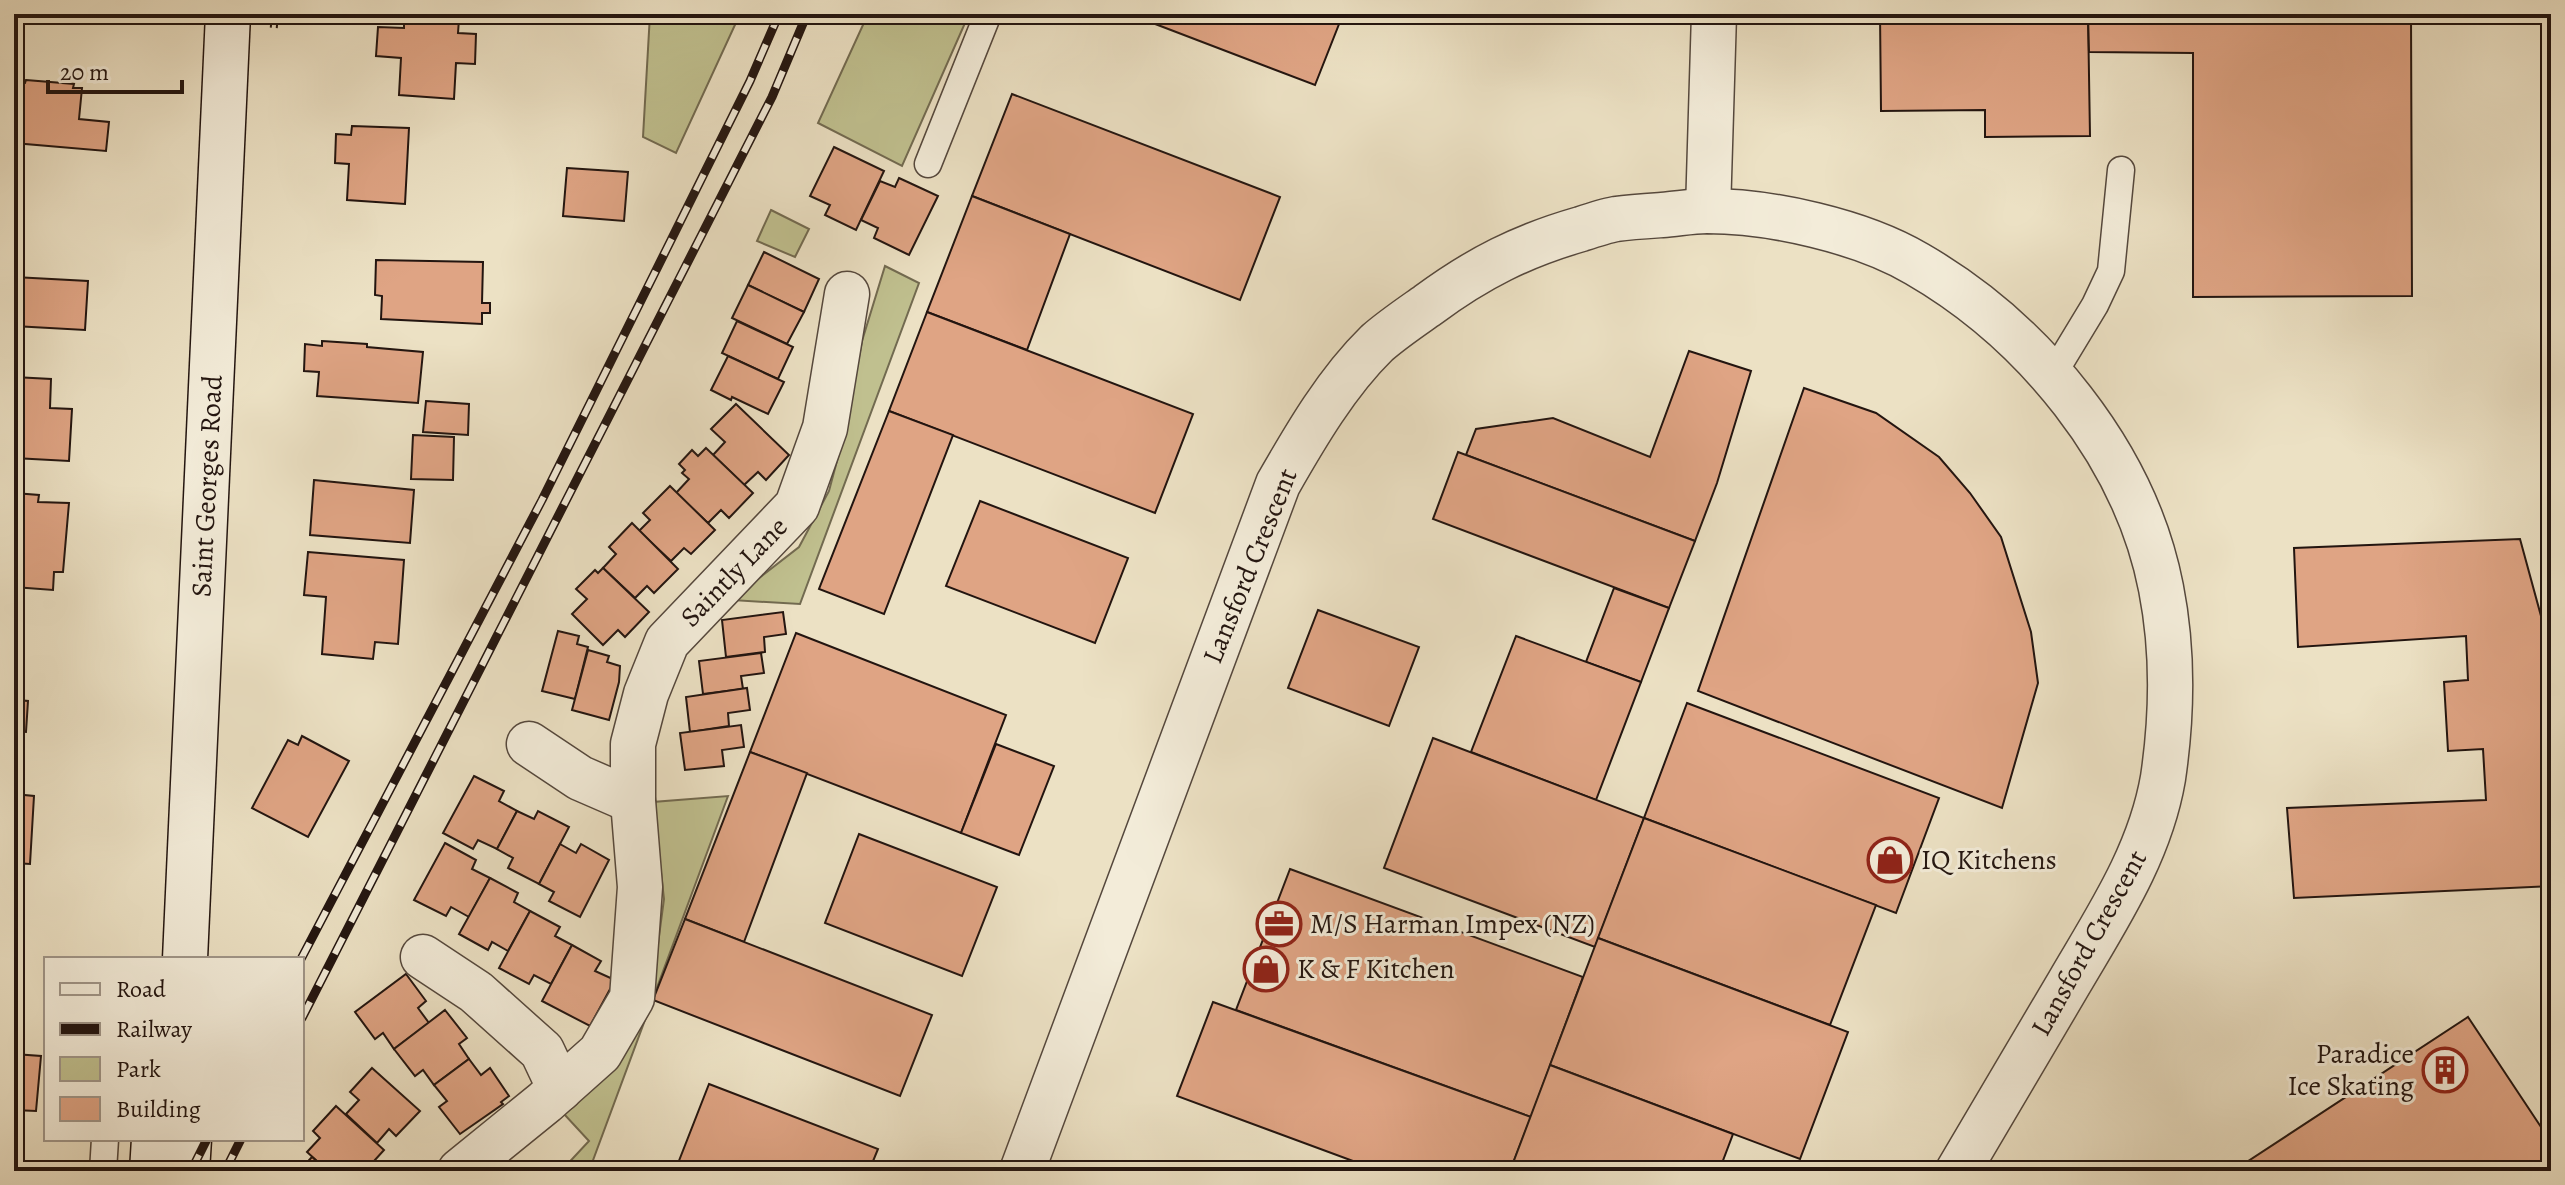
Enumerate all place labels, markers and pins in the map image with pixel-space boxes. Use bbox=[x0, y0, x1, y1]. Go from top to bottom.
shop icon: IQ Kitchens bbox=[1866, 836, 1914, 884]
place label: IQ Kitchens bbox=[1921, 841, 2057, 879]
office icon: M/S Harman Impex (NZ) bbox=[1255, 900, 1303, 948]
place label: M/S Harman Impex (NZ) bbox=[1310, 905, 1595, 943]
shop icon: K & F Kitchen bbox=[1242, 945, 1290, 993]
place label: K & F Kitchen bbox=[1297, 950, 1455, 988]
place label: Paradice Ice Skating bbox=[2287, 1035, 2414, 1105]
building icon: Paradice Ice Skating bbox=[2421, 1046, 2469, 1094]

